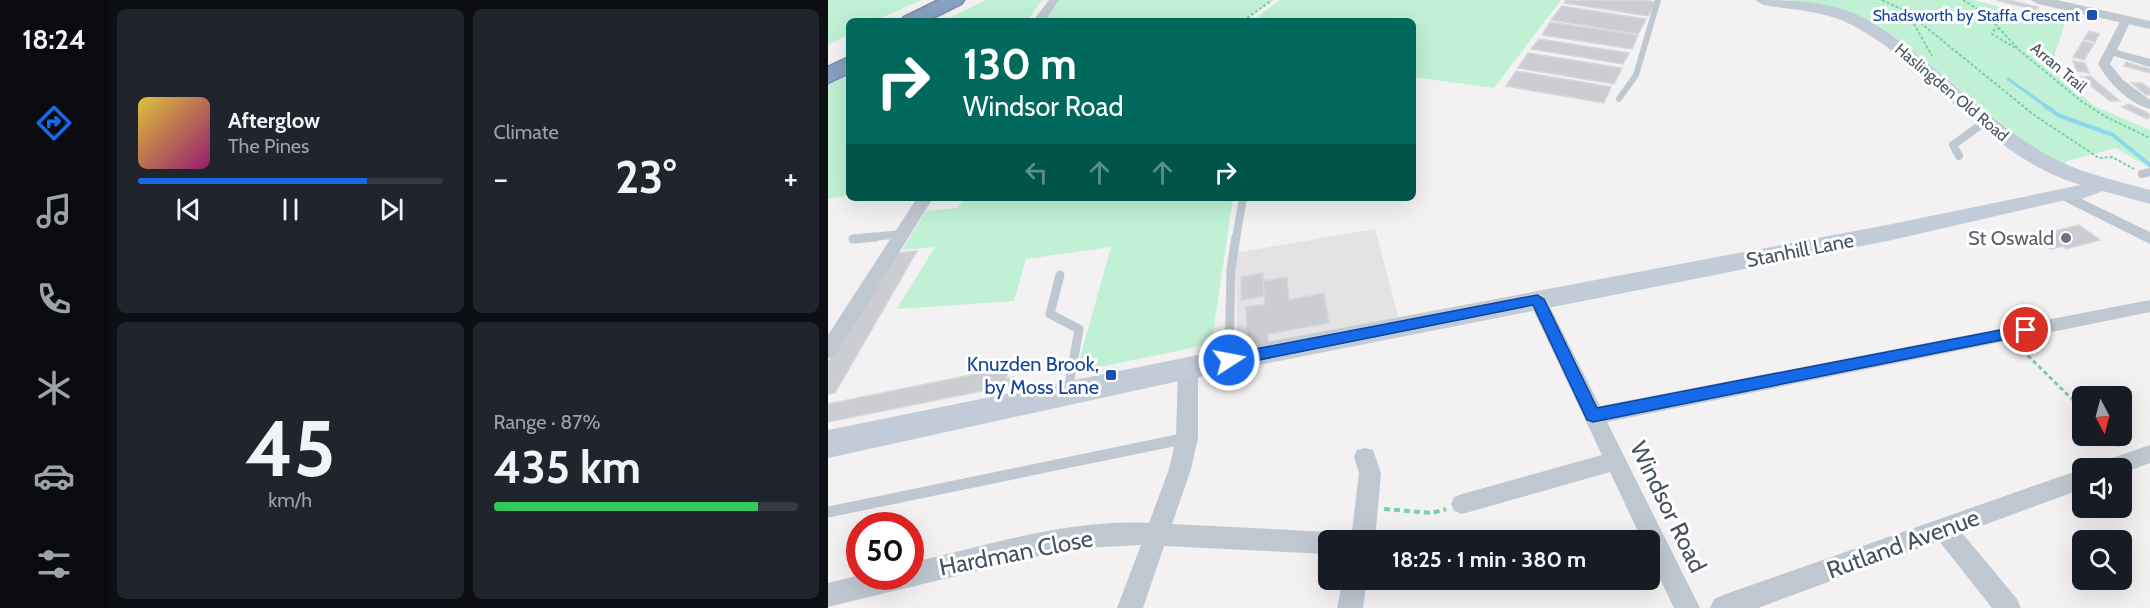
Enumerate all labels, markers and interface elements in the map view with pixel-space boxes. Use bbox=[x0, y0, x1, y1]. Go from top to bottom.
place label: Shadsworth by Staffa Crescent bbox=[1873, 6, 2081, 25]
marker: Shadsworth by Staffa Crescent bbox=[2085, 8, 2099, 22]
text: 18:24 bbox=[22, 23, 86, 56]
text: 130 m bbox=[963, 38, 1077, 90]
street label: Haslingden Old Road bbox=[1891, 39, 2012, 145]
street label: Arran Trail bbox=[2027, 39, 2091, 96]
icon: right bbox=[864, 42, 942, 120]
text: Windsor Road bbox=[963, 90, 1123, 123]
icon: directions bbox=[33, 102, 75, 144]
text: Afterglow bbox=[228, 107, 320, 134]
text: Climate bbox=[494, 120, 559, 144]
text: The Pines bbox=[228, 134, 309, 158]
text: 23° bbox=[615, 150, 676, 204]
icon: left bbox=[1020, 156, 1053, 189]
icon: ahead bbox=[1083, 156, 1116, 189]
icon: ahead bbox=[1146, 156, 1179, 189]
icon: right bbox=[1209, 156, 1242, 189]
text: − bbox=[494, 158, 508, 198]
text: + bbox=[783, 158, 798, 198]
icon: music bbox=[33, 190, 75, 232]
icon: previous bbox=[172, 193, 205, 226]
icon: pause bbox=[274, 193, 307, 226]
icon: next bbox=[375, 193, 408, 226]
place label: St Oswald bbox=[1968, 226, 2054, 250]
street label: Stanhill Lane bbox=[1744, 228, 1856, 272]
marker: St Oswald bbox=[2059, 231, 2073, 245]
icon: phone bbox=[33, 278, 75, 320]
pin bbox=[2000, 304, 2051, 355]
icon: arrive bbox=[2009, 313, 2042, 346]
position arrow bbox=[1197, 328, 1261, 392]
place label: Knuzden Brook, by Moss Lane bbox=[967, 352, 1099, 399]
icon: climate bbox=[33, 367, 75, 409]
marker: Knuzden Brook, by Moss Lane bbox=[1104, 368, 1118, 382]
north arrow bbox=[2072, 386, 2132, 446]
map controls bbox=[2072, 386, 2132, 590]
text: 45 bbox=[245, 401, 335, 496]
text: Range · 87% bbox=[494, 410, 600, 434]
street label: Windsor Road bbox=[1624, 436, 1713, 577]
text: 435 km bbox=[494, 440, 641, 494]
icon: car bbox=[33, 455, 75, 497]
button: sound bbox=[2072, 458, 2132, 518]
text: km/h bbox=[268, 488, 312, 512]
street label: Rutland Avenue bbox=[1823, 502, 1983, 585]
speed limit sign: 50 bbox=[846, 512, 924, 590]
street label: Hardman Close bbox=[937, 523, 1095, 582]
button: search bbox=[2072, 530, 2132, 590]
icon: filters bbox=[33, 543, 75, 585]
text: 18:25 · 1 min · 380 m bbox=[1392, 546, 1586, 573]

